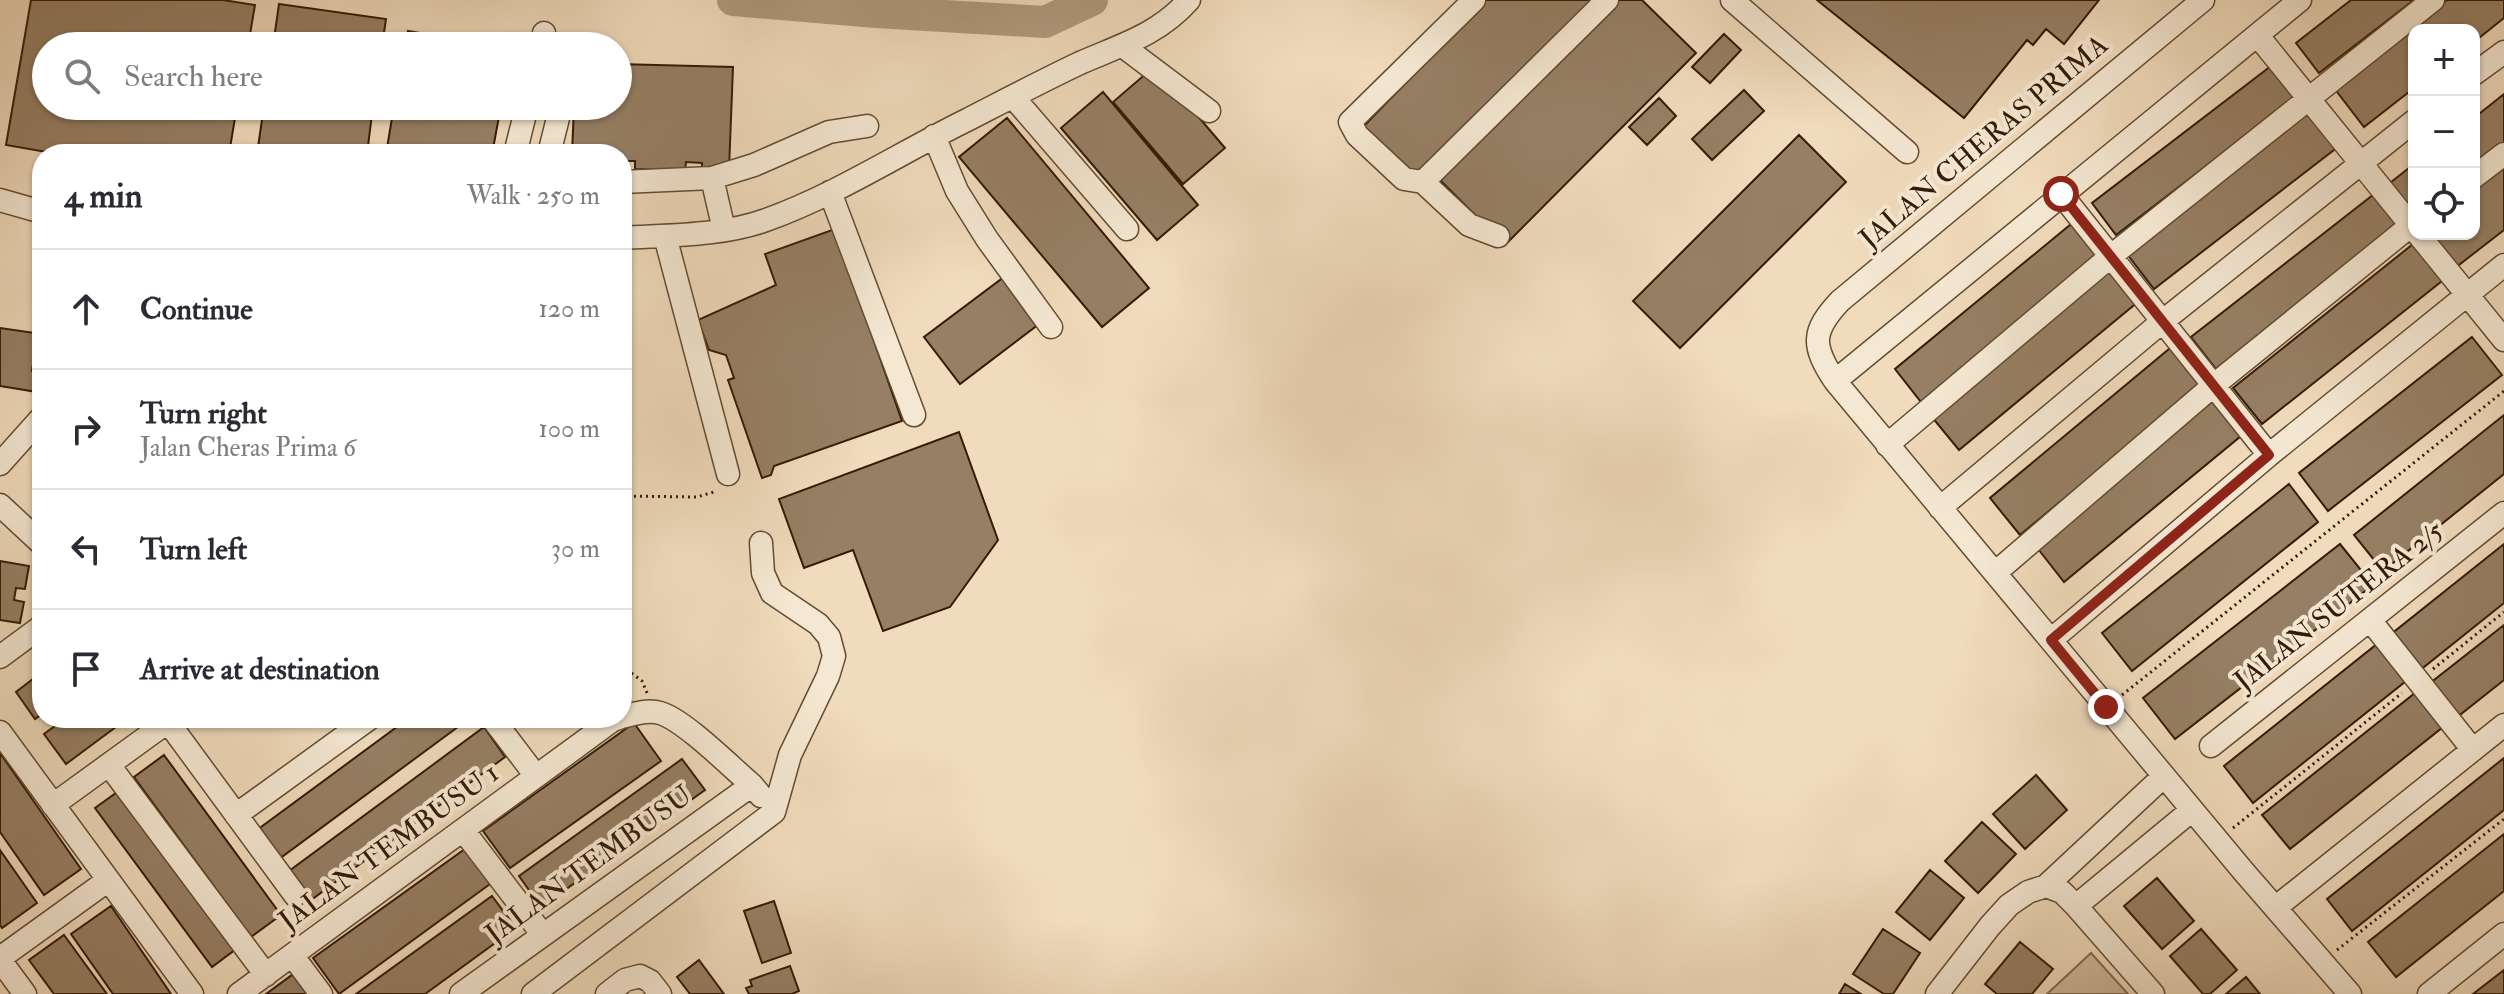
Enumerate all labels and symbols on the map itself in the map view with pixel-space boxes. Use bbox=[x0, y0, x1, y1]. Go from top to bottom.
street label: JALAN CHERAS PRIMA bbox=[1852, 27, 2116, 257]
route start bbox=[2043, 176, 2079, 212]
street label: JALAN SUTERA 2/5 bbox=[2227, 513, 2451, 699]
route end bbox=[2088, 689, 2124, 725]
street label: JALAN TEMBUSU 1 bbox=[271, 755, 506, 939]
street label: JALAN TEMBUSU bbox=[478, 778, 699, 952]

